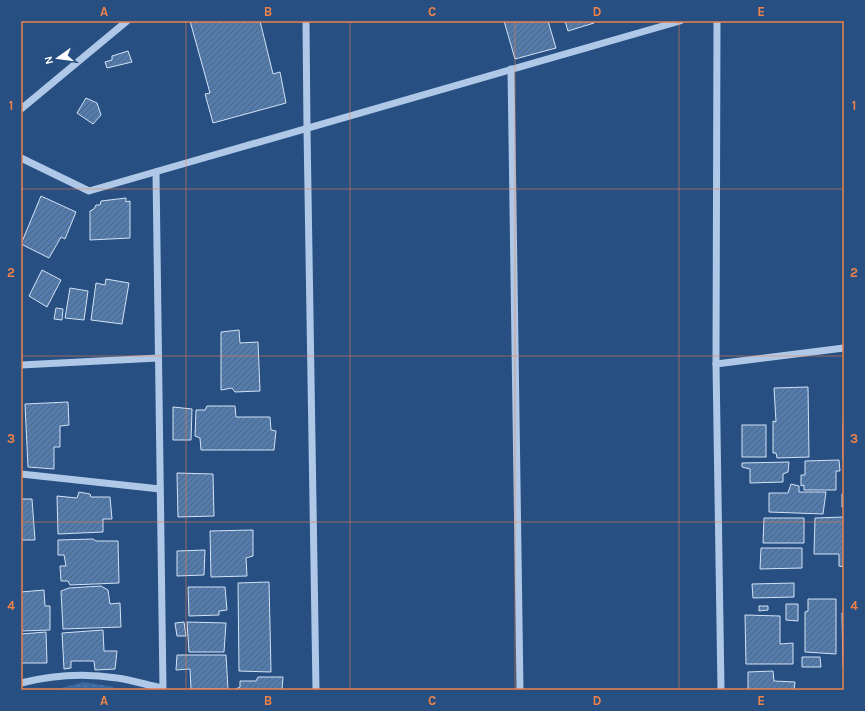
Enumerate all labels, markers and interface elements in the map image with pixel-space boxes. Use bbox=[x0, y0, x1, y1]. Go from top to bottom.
text: A bbox=[100, 4, 108, 19]
text: B bbox=[264, 4, 272, 19]
text: C bbox=[428, 4, 436, 19]
text: D bbox=[593, 4, 602, 19]
text: E bbox=[757, 4, 765, 19]
north arrow bbox=[38, 38, 78, 78]
text: N bbox=[42, 55, 56, 66]
text: 1 bbox=[9, 98, 13, 113]
text: 1 bbox=[852, 98, 856, 113]
text: 2 bbox=[7, 265, 15, 280]
text: 2 bbox=[850, 265, 858, 280]
text: 3 bbox=[7, 431, 15, 446]
text: 3 bbox=[850, 431, 858, 446]
text: 4 bbox=[7, 598, 15, 613]
text: 4 bbox=[850, 598, 858, 613]
text: A bbox=[100, 693, 108, 708]
text: B bbox=[264, 693, 272, 708]
text: C bbox=[428, 693, 436, 708]
text: D bbox=[593, 693, 602, 708]
text: E bbox=[757, 693, 765, 708]

